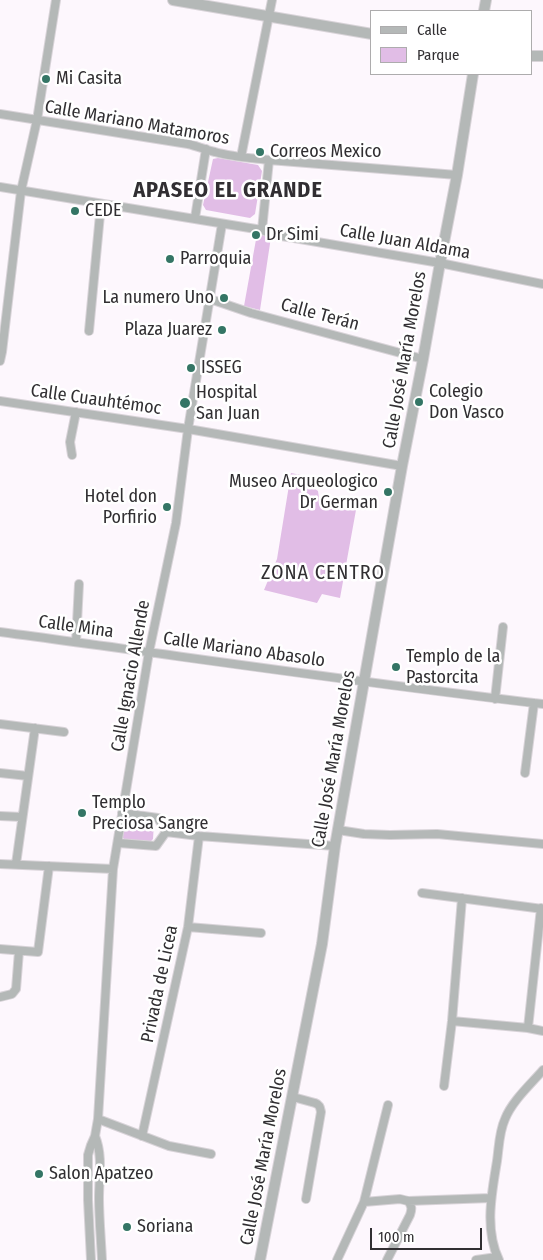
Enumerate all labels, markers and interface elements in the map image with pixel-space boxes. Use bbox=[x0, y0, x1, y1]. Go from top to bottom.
legend bbox=[370, 10, 533, 75]
text: Calle bbox=[417, 21, 447, 39]
text: Parque bbox=[417, 46, 460, 64]
place label: Mi Casita bbox=[56, 68, 122, 90]
marker: Mi Casita bbox=[40, 73, 52, 85]
street label: Calle Mariano Matamoros bbox=[43, 96, 231, 150]
place label: Correos Mexico bbox=[270, 141, 381, 163]
marker: Correos Mexico bbox=[254, 146, 266, 158]
district label: APASEO EL GRANDE bbox=[131, 178, 325, 204]
place label: CEDE bbox=[85, 200, 121, 222]
marker: CEDE bbox=[69, 205, 81, 217]
street label: Calle Juan Aldama bbox=[338, 220, 472, 264]
place label: Dr Simi bbox=[266, 224, 319, 246]
marker: Dr Simi bbox=[250, 229, 262, 241]
place label: Parroquia bbox=[180, 248, 251, 270]
marker: Parroquia bbox=[164, 253, 176, 265]
street label: Calle José María Morelos bbox=[379, 270, 431, 450]
place label: La numero Uno bbox=[102, 287, 214, 309]
marker: La numero Uno bbox=[218, 292, 230, 304]
street label: Calle Terán bbox=[278, 294, 362, 336]
place label: Plaza Juarez bbox=[125, 319, 212, 341]
marker: Plaza Juarez bbox=[216, 324, 228, 336]
place label: ISSEG bbox=[201, 357, 242, 379]
marker: ISSEG bbox=[185, 362, 197, 374]
street label: Calle Cuauhtémoc bbox=[29, 380, 163, 420]
place label: Colegio Don Vasco bbox=[429, 381, 504, 424]
place label: Hospital San Juan bbox=[196, 382, 260, 424]
marker: Hospital San Juan bbox=[178, 396, 192, 410]
marker: Colegio Don Vasco bbox=[413, 396, 425, 408]
place label: Museo Arqueologico Dr German bbox=[229, 471, 378, 514]
place label: Hotel don Porfirio bbox=[85, 486, 157, 528]
marker: Museo Arqueologico Dr German bbox=[382, 486, 394, 498]
marker: Hotel don Porfirio bbox=[161, 501, 173, 513]
district label: ZONA CENTRO bbox=[260, 561, 386, 585]
street label: Calle Ignacio Allende bbox=[107, 599, 155, 753]
street label: Calle Mina bbox=[37, 611, 115, 643]
street label: Calle Mariano Abasolo bbox=[162, 628, 326, 672]
place label: Templo de la Pastorcita bbox=[406, 646, 500, 689]
marker: Templo de la Pastorcita bbox=[390, 661, 402, 673]
street label: Calle José María Morelos bbox=[308, 669, 360, 849]
place label: Templo Preciosa Sangre bbox=[92, 792, 208, 834]
marker: Templo Preciosa Sangre bbox=[76, 807, 88, 819]
street label: Privada de Licea bbox=[137, 923, 183, 1045]
street label: Calle José María Morelos bbox=[236, 1067, 292, 1247]
place label: Salon Apatzeo bbox=[49, 1163, 153, 1185]
marker: Salon Apatzeo bbox=[33, 1168, 45, 1180]
place label: Soriana bbox=[137, 1216, 193, 1238]
scale bar bbox=[373, 1218, 486, 1250]
marker: Soriana bbox=[121, 1221, 133, 1233]
text: 100 m bbox=[378, 1228, 415, 1246]

